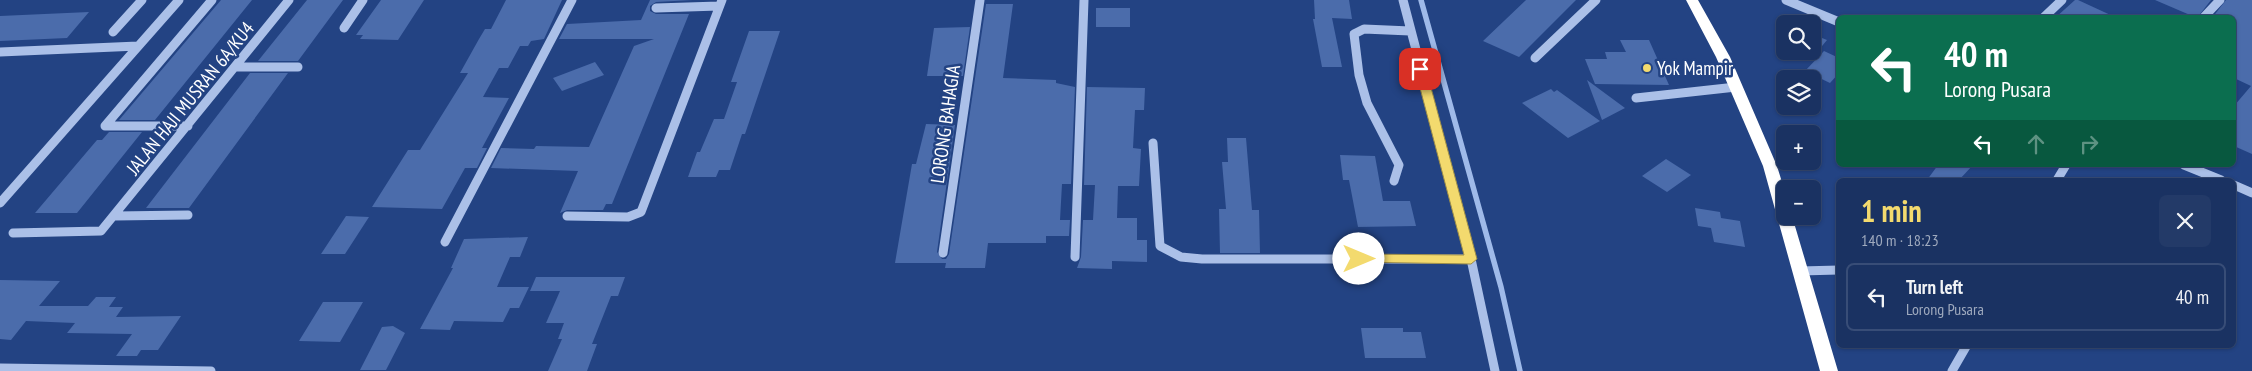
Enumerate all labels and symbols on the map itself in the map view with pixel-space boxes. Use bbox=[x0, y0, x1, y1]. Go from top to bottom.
street label: JALAN HAJI MUSRAN 6A/KU4 bbox=[120, 16, 259, 180]
pin bbox=[1399, 48, 1441, 90]
place label: Yok Mampir bbox=[1657, 56, 1734, 80]
marker: Yok Mampir bbox=[1641, 62, 1653, 74]
street label: LORONG BAHAGIA bbox=[925, 63, 965, 185]
position arrow bbox=[1332, 232, 1384, 284]

